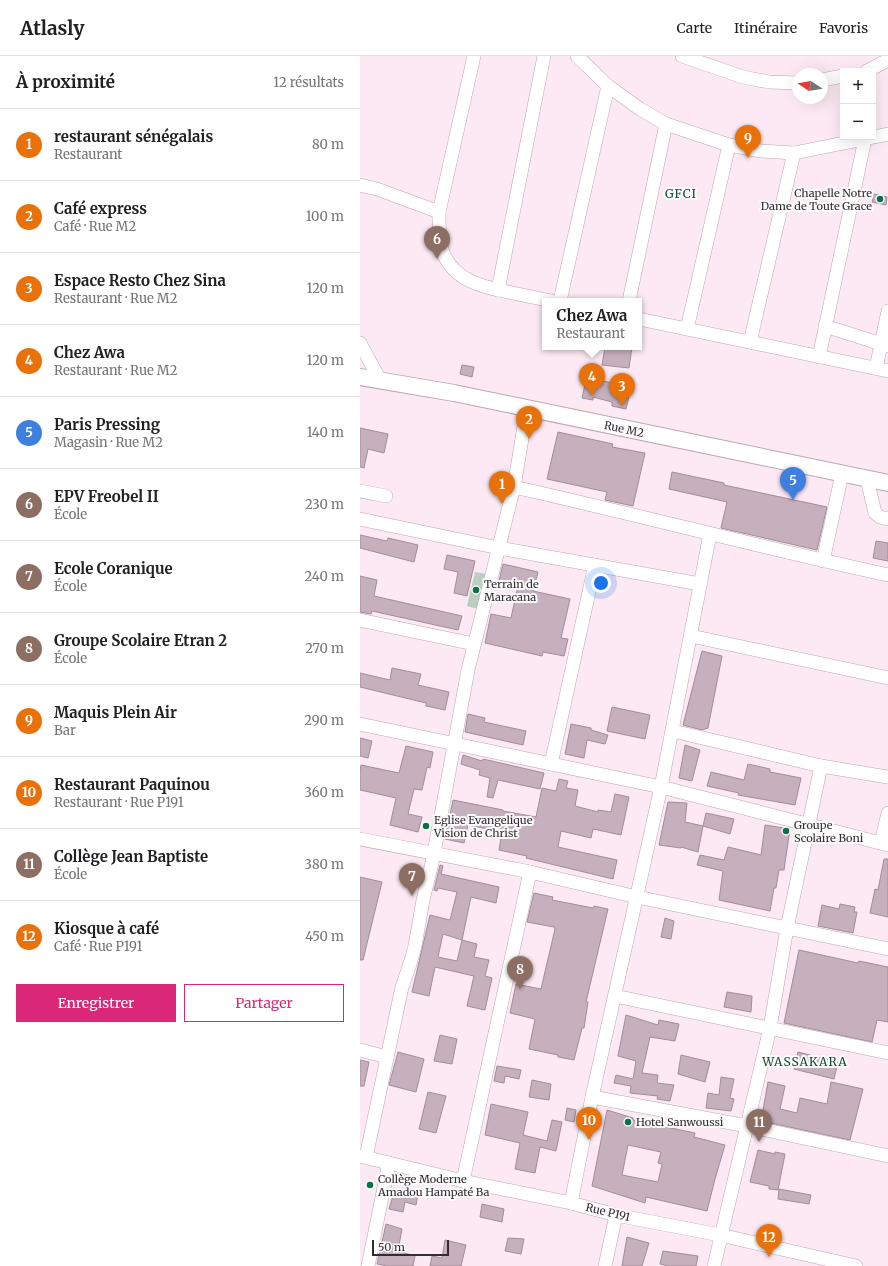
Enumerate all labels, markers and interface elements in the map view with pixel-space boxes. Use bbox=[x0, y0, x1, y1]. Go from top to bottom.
text: Atlasly bbox=[20, 16, 84, 40]
text: Carte bbox=[677, 19, 712, 37]
text: Itinéraire bbox=[734, 19, 797, 37]
text: Favoris bbox=[819, 19, 868, 37]
north arrow bbox=[792, 68, 828, 104]
map controls bbox=[840, 68, 876, 140]
button: + bbox=[840, 68, 876, 104]
text: À proximité bbox=[16, 71, 115, 93]
text: 12 résultats bbox=[273, 74, 344, 91]
button: − bbox=[840, 104, 876, 140]
pin: 9 bbox=[735, 125, 761, 158]
text: restaurant sénégalais bbox=[54, 127, 213, 146]
text: 1 bbox=[26, 136, 32, 153]
text: 80 m bbox=[312, 136, 344, 153]
text: Restaurant bbox=[54, 146, 122, 163]
district label: GFCI bbox=[665, 186, 697, 201]
place label: Chapelle Notre Dame de Toute Grace bbox=[761, 186, 872, 213]
marker: Chapelle Notre Dame de Toute Grace bbox=[875, 194, 885, 204]
text: Café express bbox=[54, 199, 147, 218]
text: 2 bbox=[25, 208, 33, 225]
text: 100 m bbox=[306, 208, 344, 225]
text: Café · Rue M2 bbox=[54, 218, 136, 235]
pin: 6 bbox=[424, 226, 450, 259]
text: Espace Resto Chez Sina bbox=[54, 271, 226, 290]
text: 3 bbox=[25, 280, 33, 297]
text: 120 m bbox=[306, 280, 344, 297]
text: Restaurant · Rue M2 bbox=[54, 290, 178, 307]
popup bbox=[542, 298, 642, 350]
text: Chez Awa bbox=[557, 306, 627, 325]
text: Restaurant bbox=[557, 325, 625, 342]
text: Chez Awa bbox=[54, 343, 125, 362]
text: 4 bbox=[25, 352, 33, 369]
text: 120 m bbox=[306, 352, 344, 369]
text: Restaurant · Rue M2 bbox=[54, 362, 178, 379]
pin: 4 bbox=[579, 363, 605, 396]
pin: 3 bbox=[609, 373, 635, 406]
pin: 2 bbox=[516, 406, 542, 439]
text: Paris Pressing bbox=[54, 415, 160, 434]
street label: Rue M2 bbox=[603, 418, 645, 440]
text: 5 bbox=[25, 424, 33, 441]
text: 140 m bbox=[307, 424, 344, 441]
text: Magasin · Rue M2 bbox=[54, 434, 163, 451]
pin: 5 bbox=[780, 467, 806, 500]
pin: 1 bbox=[489, 471, 515, 504]
text: EPV Freobel II bbox=[54, 487, 159, 506]
text: 6 bbox=[25, 496, 33, 513]
text: 230 m bbox=[305, 496, 344, 513]
text: École bbox=[54, 506, 87, 523]
text: Ecole Coranique bbox=[54, 559, 173, 578]
text: 7 bbox=[25, 568, 33, 585]
text: 240 m bbox=[304, 568, 344, 585]
your location bbox=[591, 573, 611, 593]
place label: Terrain de Maracana bbox=[484, 577, 539, 604]
text: École bbox=[54, 578, 87, 595]
marker: Terrain de Maracana bbox=[471, 585, 481, 595]
text: Groupe Scolaire Etran 2 bbox=[54, 631, 227, 650]
text: 8 bbox=[25, 640, 33, 657]
text: 270 m bbox=[305, 640, 344, 657]
text: École bbox=[54, 650, 87, 667]
text: Maquis Plein Air bbox=[54, 703, 177, 722]
text: 9 bbox=[25, 712, 33, 729]
text: 290 m bbox=[304, 712, 344, 729]
text: Bar bbox=[54, 722, 76, 739]
text: Restaurant Paquinou bbox=[54, 775, 210, 794]
text: 10 bbox=[22, 784, 36, 801]
text: 360 m bbox=[305, 784, 344, 801]
text: Restaurant · Rue P191 bbox=[54, 794, 184, 811]
place label: Eglise Evangelique Vision de Christ bbox=[433, 813, 533, 840]
place label: Groupe Scolaire Boni bbox=[794, 818, 864, 845]
marker: Eglise Evangelique Vision de Christ bbox=[421, 821, 431, 831]
marker: Groupe Scolaire Boni bbox=[781, 826, 791, 836]
text: Collège Jean Baptiste bbox=[54, 847, 208, 866]
text: 11 bbox=[23, 856, 35, 873]
text: 380 m bbox=[305, 856, 344, 873]
pin: 7 bbox=[399, 863, 425, 896]
text: École bbox=[54, 866, 87, 883]
text: Kiosque à café bbox=[54, 919, 159, 938]
text: 12 bbox=[22, 928, 36, 945]
text: 450 m bbox=[305, 928, 344, 945]
text: Café · Rue P191 bbox=[54, 938, 142, 955]
pin: 8 bbox=[507, 956, 533, 989]
button: Enregistrer bbox=[16, 984, 176, 1022]
button: Partager bbox=[184, 984, 344, 1022]
district label: WASSAKARA bbox=[761, 1054, 848, 1069]
pin: 10 bbox=[576, 1107, 602, 1140]
pin: 11 bbox=[746, 1109, 772, 1142]
place label: Hotel Sanwoussi bbox=[636, 1115, 724, 1129]
marker: Hotel Sanwoussi bbox=[623, 1117, 633, 1127]
place label: Collège Moderne Amadou Hampaté Ba bbox=[377, 1172, 489, 1199]
marker: Collège Moderne Amadou Hampaté Ba bbox=[365, 1180, 375, 1190]
street label: Rue P191 bbox=[584, 1200, 632, 1224]
pin: 12 bbox=[756, 1224, 782, 1257]
scale bar bbox=[372, 1238, 449, 1257]
text: 50 m bbox=[378, 1240, 405, 1254]

